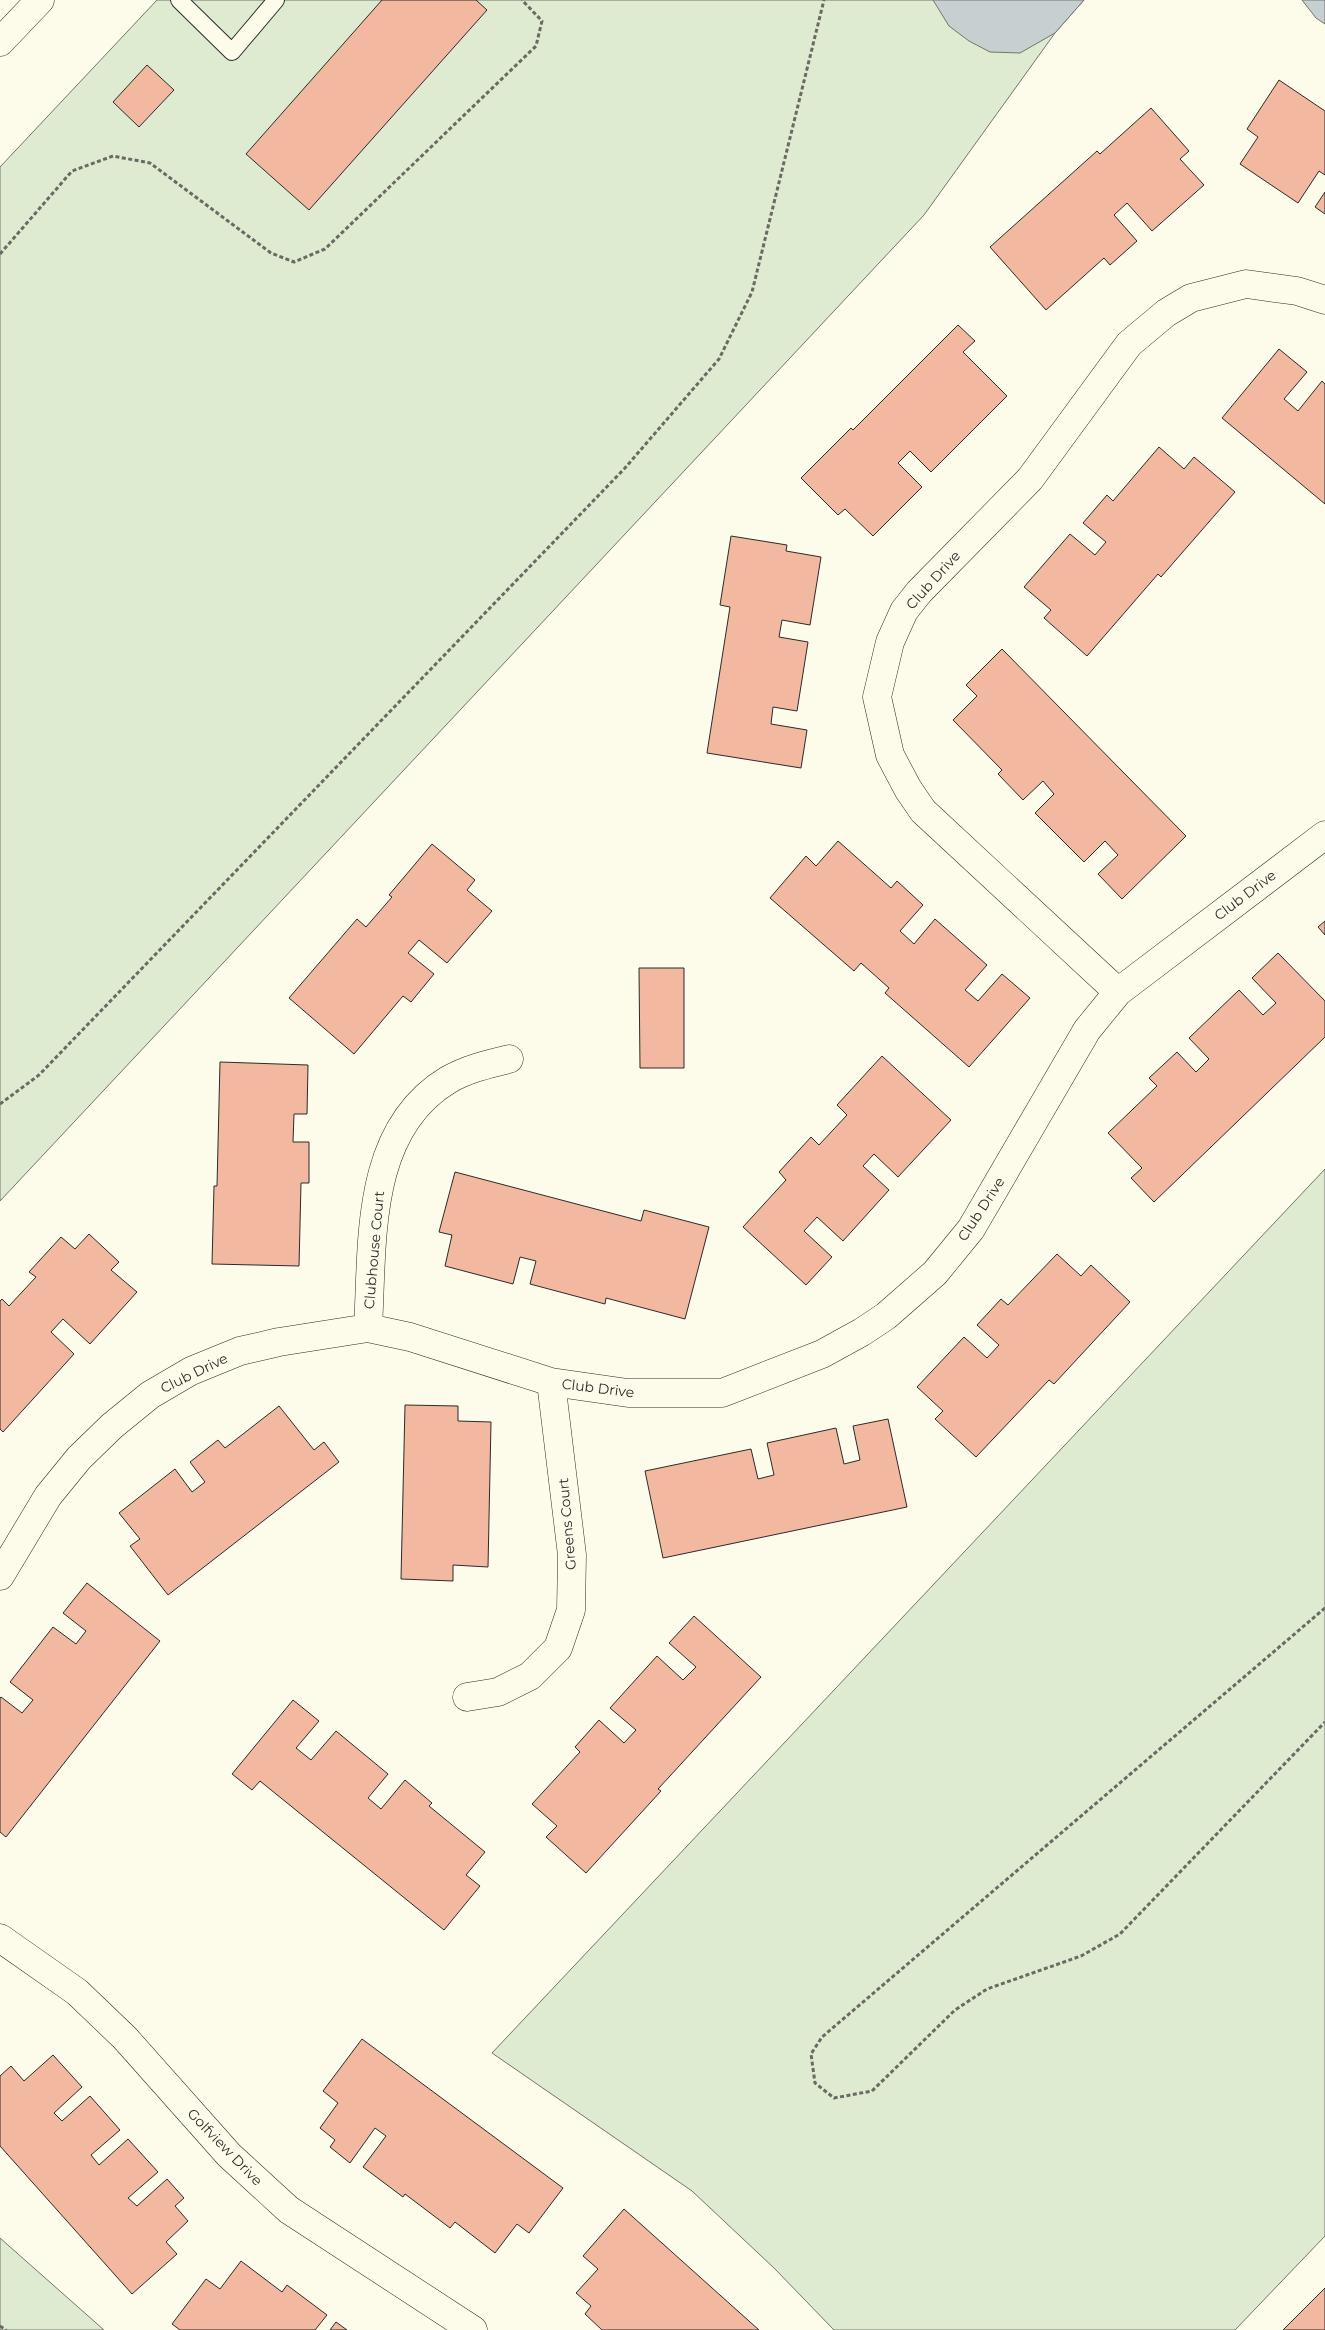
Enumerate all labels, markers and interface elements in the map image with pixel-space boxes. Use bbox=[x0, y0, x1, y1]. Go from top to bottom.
street label: Club Drive bbox=[902, 547, 964, 613]
street label: Club Drive bbox=[1210, 866, 1280, 924]
street label: Club Drive bbox=[954, 1174, 1008, 1244]
street label: Clubhouse Court bbox=[360, 1190, 388, 1310]
street label: Club Drive bbox=[157, 1349, 231, 1397]
street label: Club Drive bbox=[561, 1375, 635, 1401]
street label: Greens Court bbox=[554, 1477, 580, 1571]
street label: Golfview Drive bbox=[184, 2105, 266, 2189]

